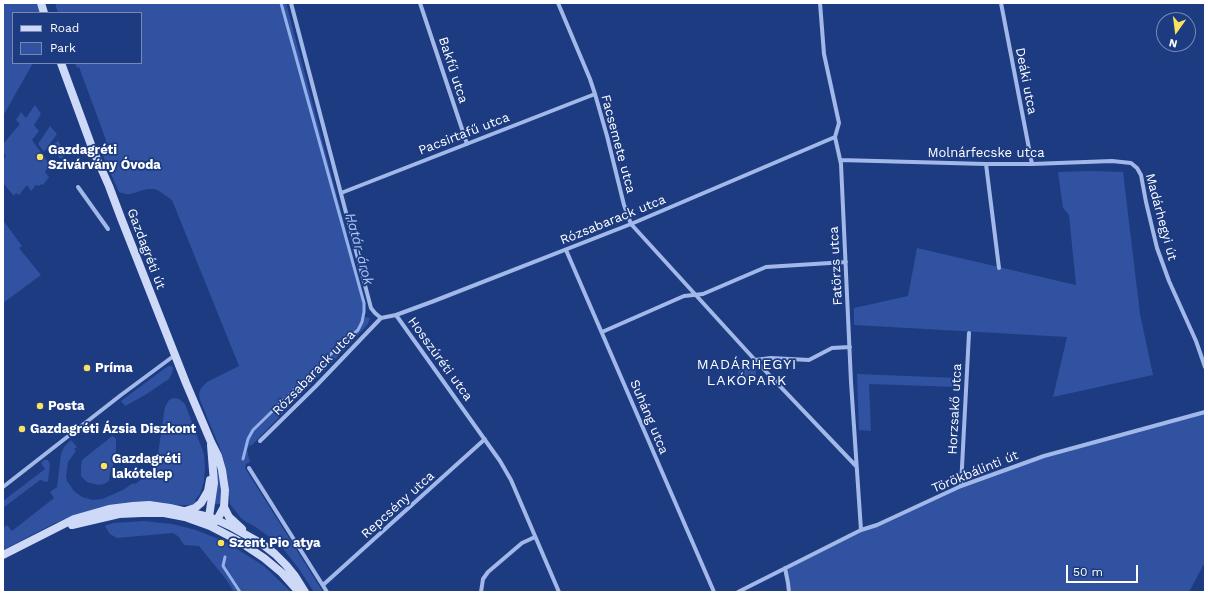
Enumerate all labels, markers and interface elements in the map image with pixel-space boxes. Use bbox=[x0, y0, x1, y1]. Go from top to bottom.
legend bbox=[12, 12, 142, 64]
north arrow bbox=[1156, 12, 1196, 52]
text: Road bbox=[50, 21, 79, 35]
street label: Bakfű utca bbox=[435, 35, 471, 105]
text: N bbox=[1168, 36, 1179, 50]
text: Park bbox=[50, 41, 76, 55]
street label: Deáki utca bbox=[1012, 46, 1040, 116]
street label: Facsemete utca bbox=[597, 93, 639, 195]
street label: Pacsirtafű utca bbox=[416, 109, 512, 159]
place label: Gazdagréti Szivárvány Óvoda bbox=[48, 142, 161, 173]
street label: Molnárfecske utca bbox=[927, 145, 1045, 161]
marker: Gazdagréti Szivárvány Óvoda bbox=[35, 152, 45, 162]
street label: Madárhegyi út bbox=[1142, 172, 1180, 262]
street label: Rózsabarack utca bbox=[558, 192, 668, 248]
street label: Gazdagréti út bbox=[123, 206, 169, 292]
water label: Határ-árok bbox=[341, 211, 377, 287]
street label: Fatörzs utca bbox=[826, 226, 846, 306]
street label: Hosszúréti utca bbox=[404, 314, 476, 404]
street label: Rózsabarack utca bbox=[269, 327, 359, 419]
district label: MADÁRHEGYI LAKÓPARK bbox=[697, 357, 797, 390]
place label: Príma bbox=[95, 360, 133, 376]
marker: Príma bbox=[82, 363, 92, 373]
street label: Horzsakő utca bbox=[945, 363, 965, 455]
street label: Suháng utca bbox=[626, 378, 672, 456]
place label: Posta bbox=[48, 398, 85, 414]
marker: Posta bbox=[35, 401, 45, 411]
place label: Gazdagréti Ázsia Diszkont bbox=[30, 421, 196, 437]
marker: Gazdagréti Ázsia Diszkont bbox=[17, 424, 27, 434]
street label: Törökbálinti út bbox=[929, 447, 1021, 497]
place label: Gazdagréti lakótelep bbox=[112, 451, 181, 482]
marker: Gazdagréti lakótelep bbox=[99, 461, 109, 471]
street label: Repcsény utca bbox=[358, 468, 438, 542]
place label: Szent Pio atya bbox=[229, 535, 321, 551]
marker: Szent Pio atya bbox=[216, 538, 226, 548]
scale bar bbox=[1068, 557, 1140, 583]
text: 50 m bbox=[1073, 565, 1103, 579]

